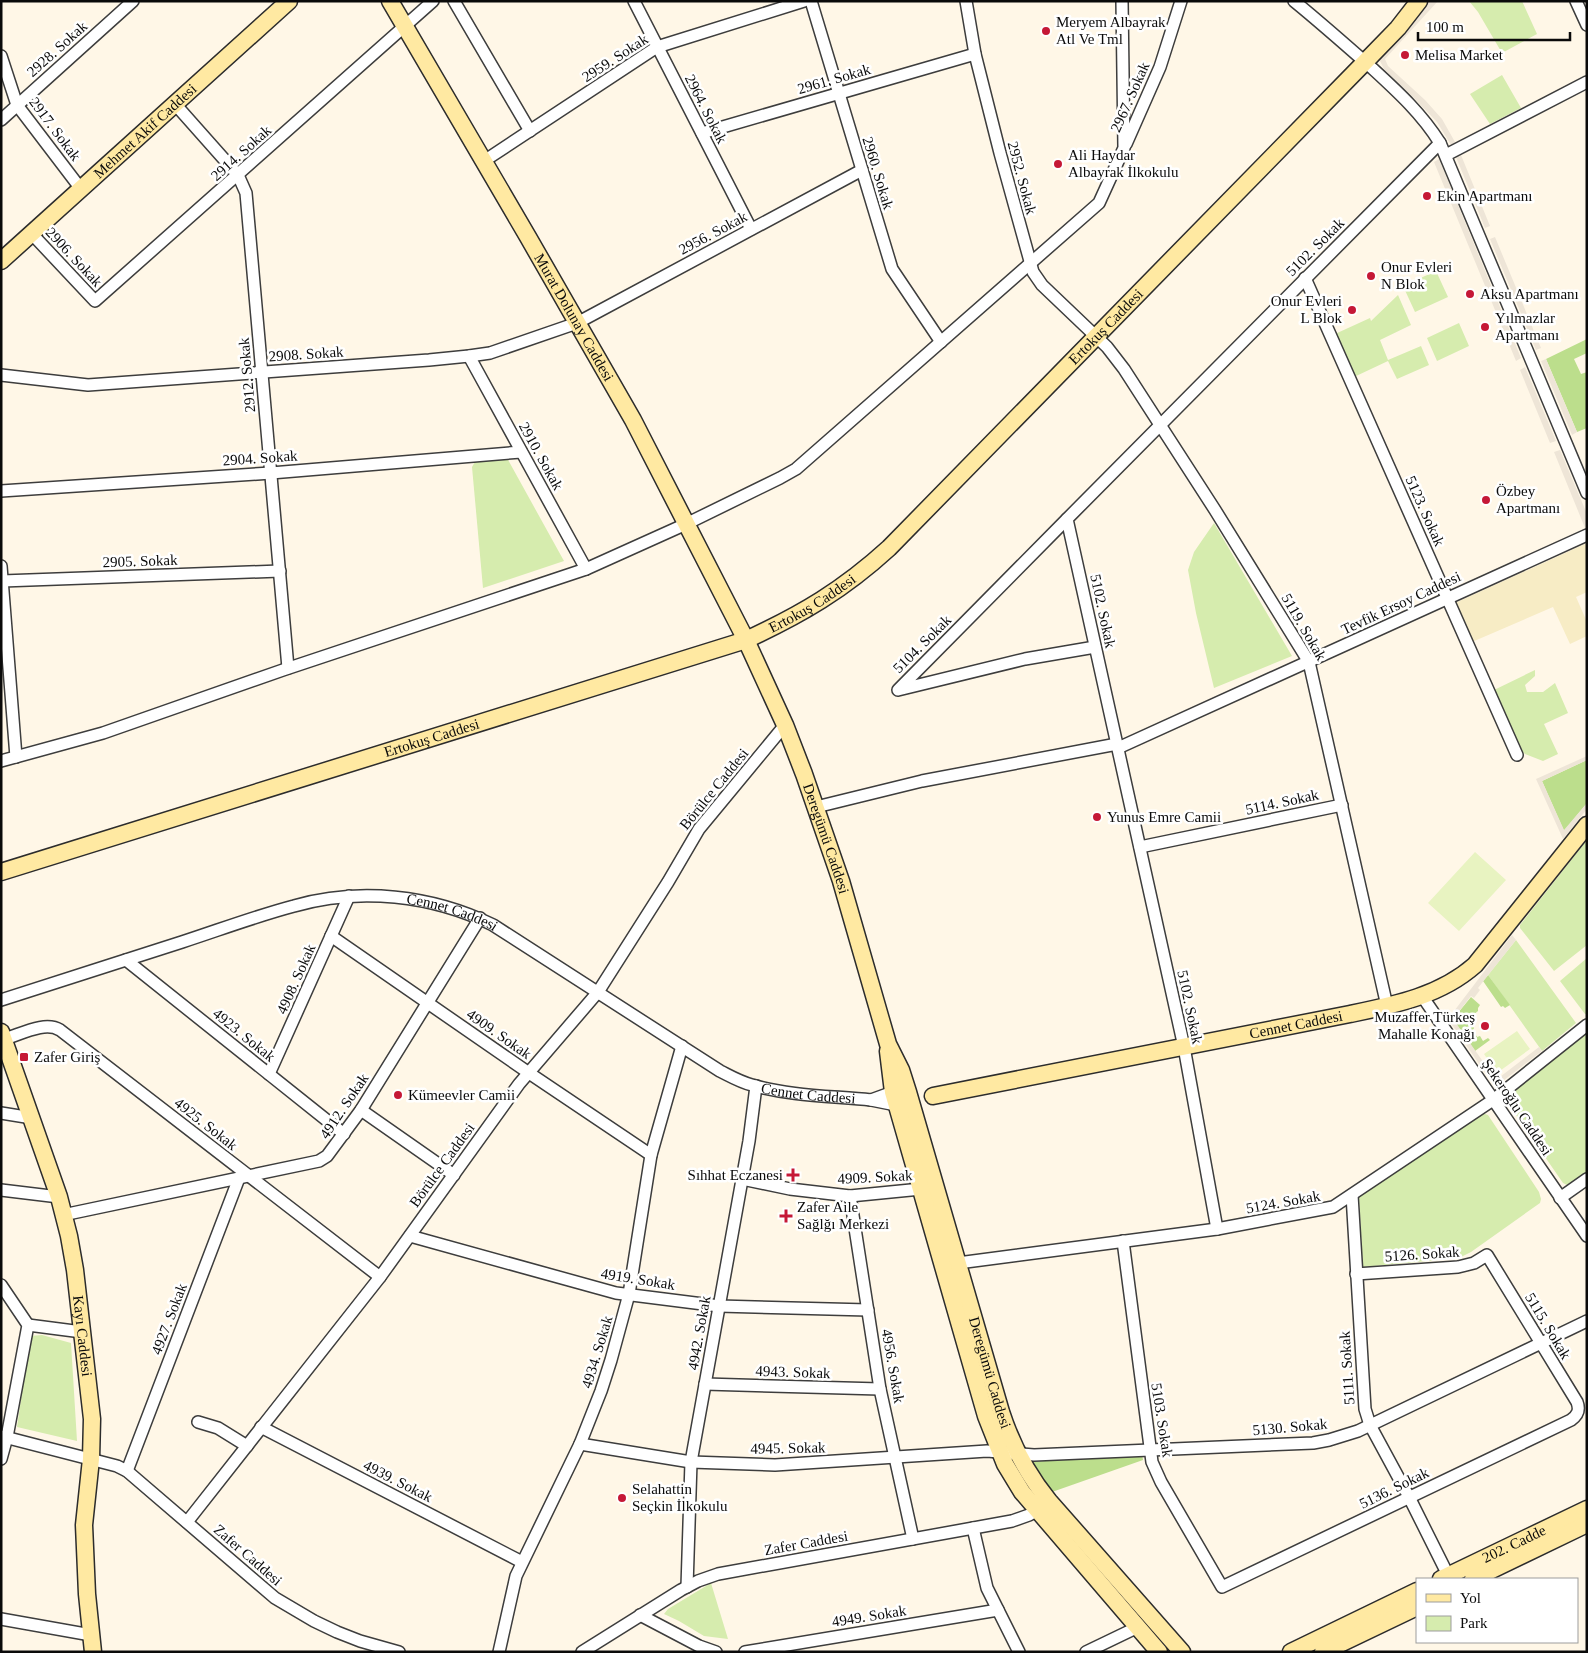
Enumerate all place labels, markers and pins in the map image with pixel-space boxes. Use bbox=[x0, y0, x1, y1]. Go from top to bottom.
place label: Meryem Albayrak Atl Ve Tml bbox=[1056, 14, 1166, 47]
marker: Meryem Albayrak Atl Ve Tml bbox=[1040, 25, 1052, 37]
place label: Melisa Market bbox=[1415, 47, 1504, 63]
marker: Melisa Market bbox=[1399, 49, 1411, 61]
place label: Ali Haydar Albayrak İlkokulu bbox=[1068, 147, 1179, 180]
marker: Ali Haydar Albayrak İlkokulu bbox=[1052, 158, 1064, 170]
place label: Ekin Apartmanı bbox=[1437, 188, 1532, 204]
marker: Ekin Apartmanı bbox=[1421, 190, 1433, 202]
place label: Onur Evleri N Blok bbox=[1381, 259, 1452, 292]
marker: Onur Evleri N Blok bbox=[1365, 270, 1377, 282]
place label: Aksu Apartmanı bbox=[1480, 286, 1579, 302]
marker: Aksu Apartmanı bbox=[1464, 288, 1476, 300]
place label: Onur Evleri L Blok bbox=[1271, 293, 1342, 326]
marker: Onur Evleri L Blok bbox=[1346, 304, 1358, 316]
place label: Yılmazlar Apartmanı bbox=[1495, 310, 1559, 343]
marker: Yılmazlar Apartmanı bbox=[1479, 321, 1491, 333]
place label: Özbey Apartmanı bbox=[1496, 483, 1560, 516]
marker: Özbey Apartmanı bbox=[1480, 494, 1492, 506]
place label: Yunus Emre Camii bbox=[1107, 809, 1221, 825]
marker: Yunus Emre Camii bbox=[1091, 811, 1103, 823]
place label: Muzaffer Türkeş Mahalle Konağı bbox=[1374, 1009, 1475, 1042]
marker: Muzaffer Türkeş Mahalle Konağı bbox=[1479, 1020, 1491, 1032]
place label: Zafer Giriş bbox=[34, 1049, 100, 1065]
marker: Zafer Giriş bbox=[18, 1051, 30, 1063]
place label: Kümeevler Camii bbox=[408, 1087, 515, 1103]
marker: Kümeevler Camii bbox=[392, 1089, 404, 1101]
place label: Sıhhat Eczanesi bbox=[688, 1167, 783, 1183]
marker: Sıhhat Eczanesi bbox=[787, 1169, 799, 1181]
place label: Zafer Aile Sağlğı Merkezi bbox=[797, 1199, 889, 1232]
marker: Zafer Aile Sağlğı Merkezi bbox=[779, 1209, 793, 1223]
place label: Selahattin Seçkin İlkokulu bbox=[632, 1481, 728, 1514]
marker: Selahattin Seçkin İlkokulu bbox=[616, 1492, 628, 1504]

